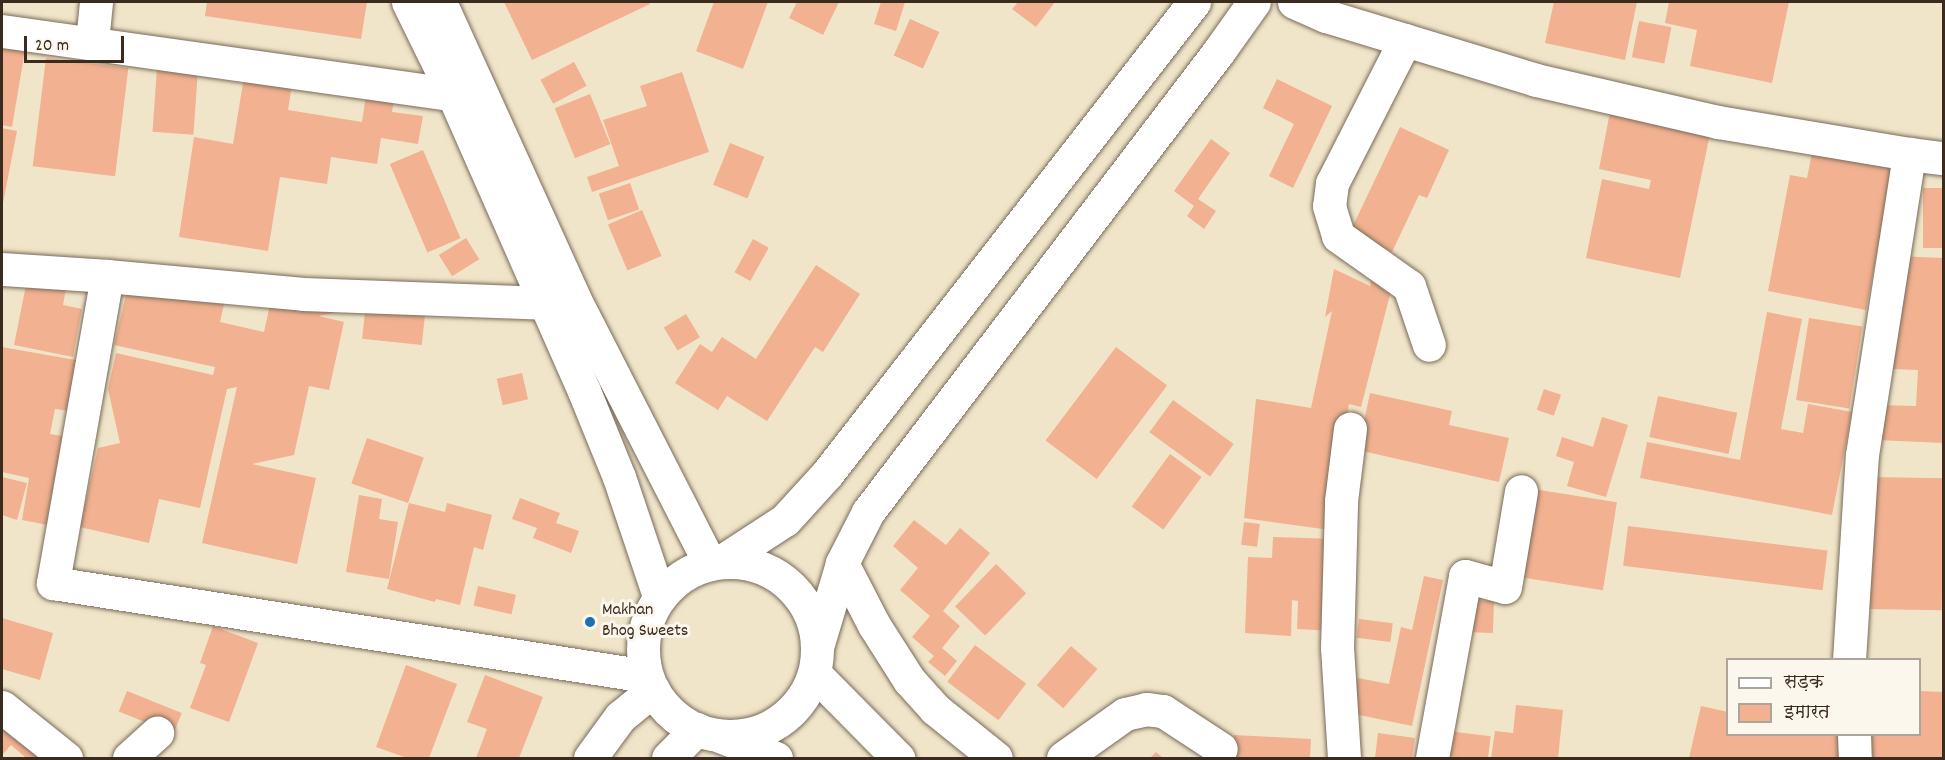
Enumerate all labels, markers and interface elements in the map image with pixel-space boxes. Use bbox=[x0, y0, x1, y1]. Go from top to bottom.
scale bar bbox=[27, 24, 128, 62]
text: 20 m bbox=[35, 34, 69, 59]
place label: Makhan Bhog Sweets bbox=[602, 601, 688, 644]
marker: Makhan Bhog Sweets bbox=[583, 615, 597, 629]
legend bbox=[1726, 658, 1921, 736]
text: सड़क bbox=[1784, 671, 1824, 696]
text: इमारत bbox=[1784, 701, 1830, 726]

